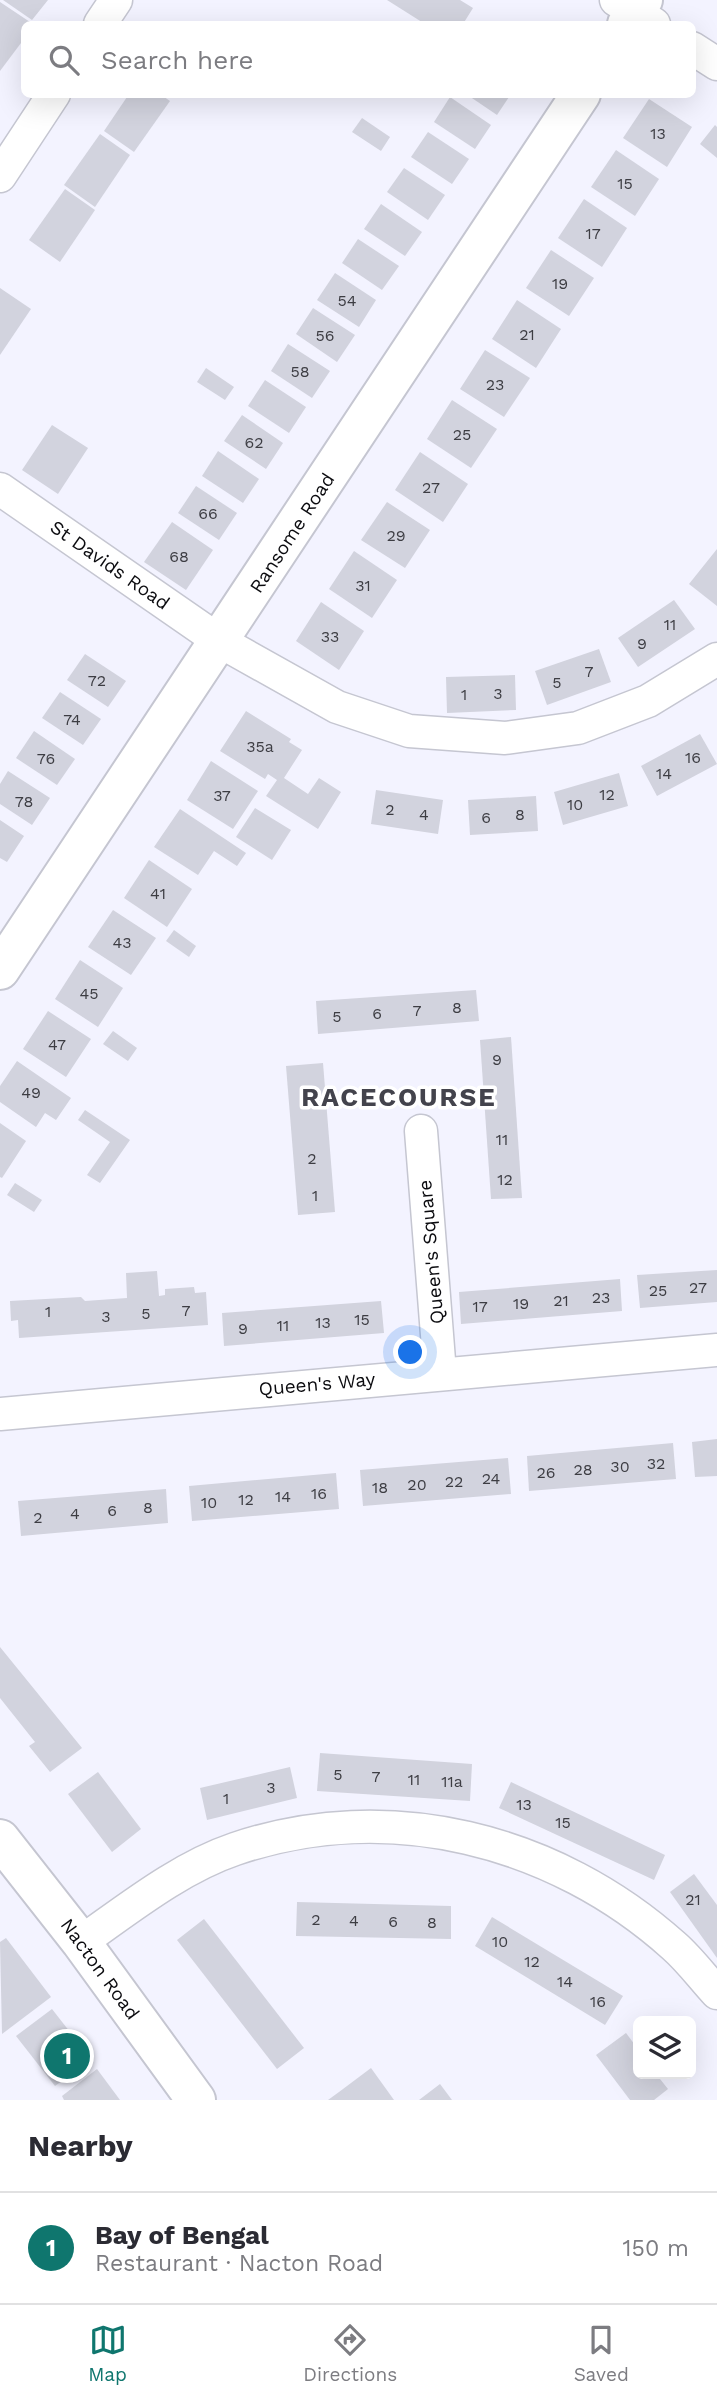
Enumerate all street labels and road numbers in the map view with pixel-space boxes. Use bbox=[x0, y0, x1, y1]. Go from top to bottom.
street label: Ransome Road bbox=[245, 469, 339, 597]
street label: St Davids Road bbox=[46, 515, 174, 615]
street label: Queen's Square bbox=[413, 1179, 449, 1325]
street label: Queen's Way bbox=[258, 1367, 376, 1401]
street label: Nacton Road bbox=[56, 1914, 144, 2024]

